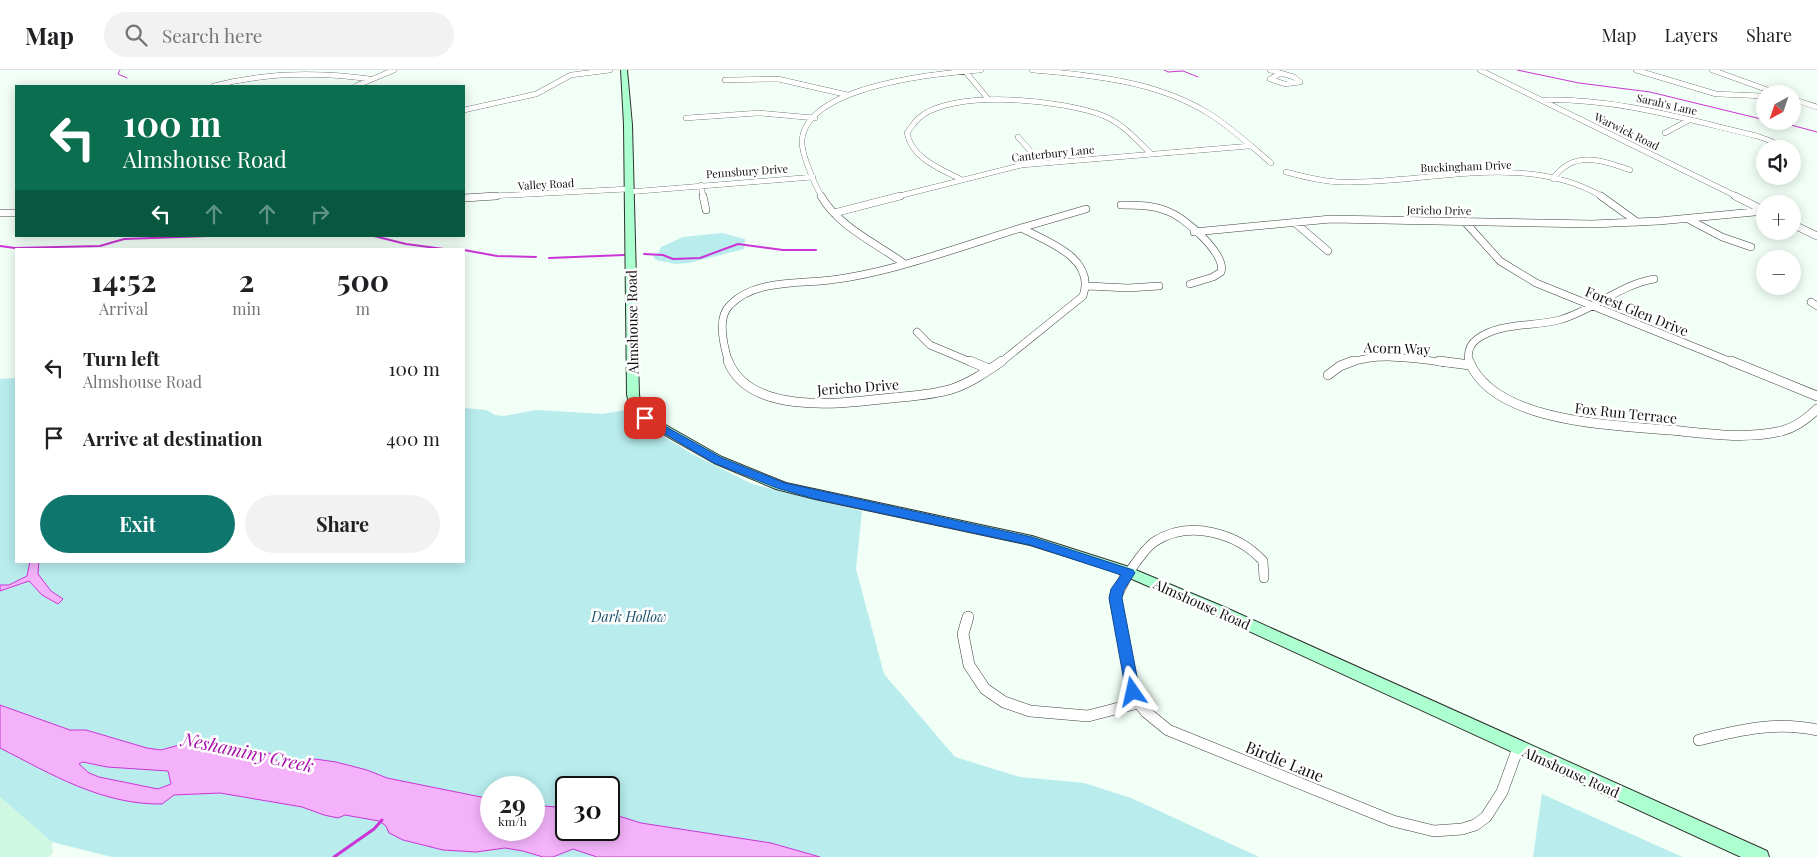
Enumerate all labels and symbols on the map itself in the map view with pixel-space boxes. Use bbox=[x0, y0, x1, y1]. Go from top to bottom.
north arrow bbox=[1756, 85, 1801, 130]
street label: Sarah's Lane bbox=[1635, 90, 1699, 118]
street label: Warwick Road bbox=[1591, 108, 1663, 153]
street label: Canterbury Lane bbox=[1011, 141, 1096, 165]
street label: Buckingham Drive bbox=[1420, 157, 1512, 175]
street label: Pennsbury Drive bbox=[705, 161, 789, 181]
street label: Valley Road bbox=[516, 175, 575, 193]
street label: Jericho Drive bbox=[1406, 202, 1472, 218]
street label: Almshouse Road bbox=[622, 270, 642, 375]
street label: Forest Glen Drive bbox=[1583, 282, 1691, 340]
street label: Acorn Way bbox=[1362, 337, 1431, 359]
street label: Jericho Drive bbox=[815, 375, 900, 399]
pin bbox=[624, 397, 666, 439]
street label: Fox Run Terrace bbox=[1574, 398, 1678, 428]
street label: Almshouse Road bbox=[1150, 574, 1253, 634]
park label: Dark Hollow bbox=[590, 607, 667, 626]
position arrow bbox=[1106, 665, 1158, 717]
water label: Neshaminy Creek bbox=[178, 726, 316, 778]
street label: Birdie Lane bbox=[1243, 736, 1327, 786]
street label: Almshouse Road bbox=[1519, 742, 1622, 802]
speed limit sign: 30 bbox=[555, 776, 620, 841]

